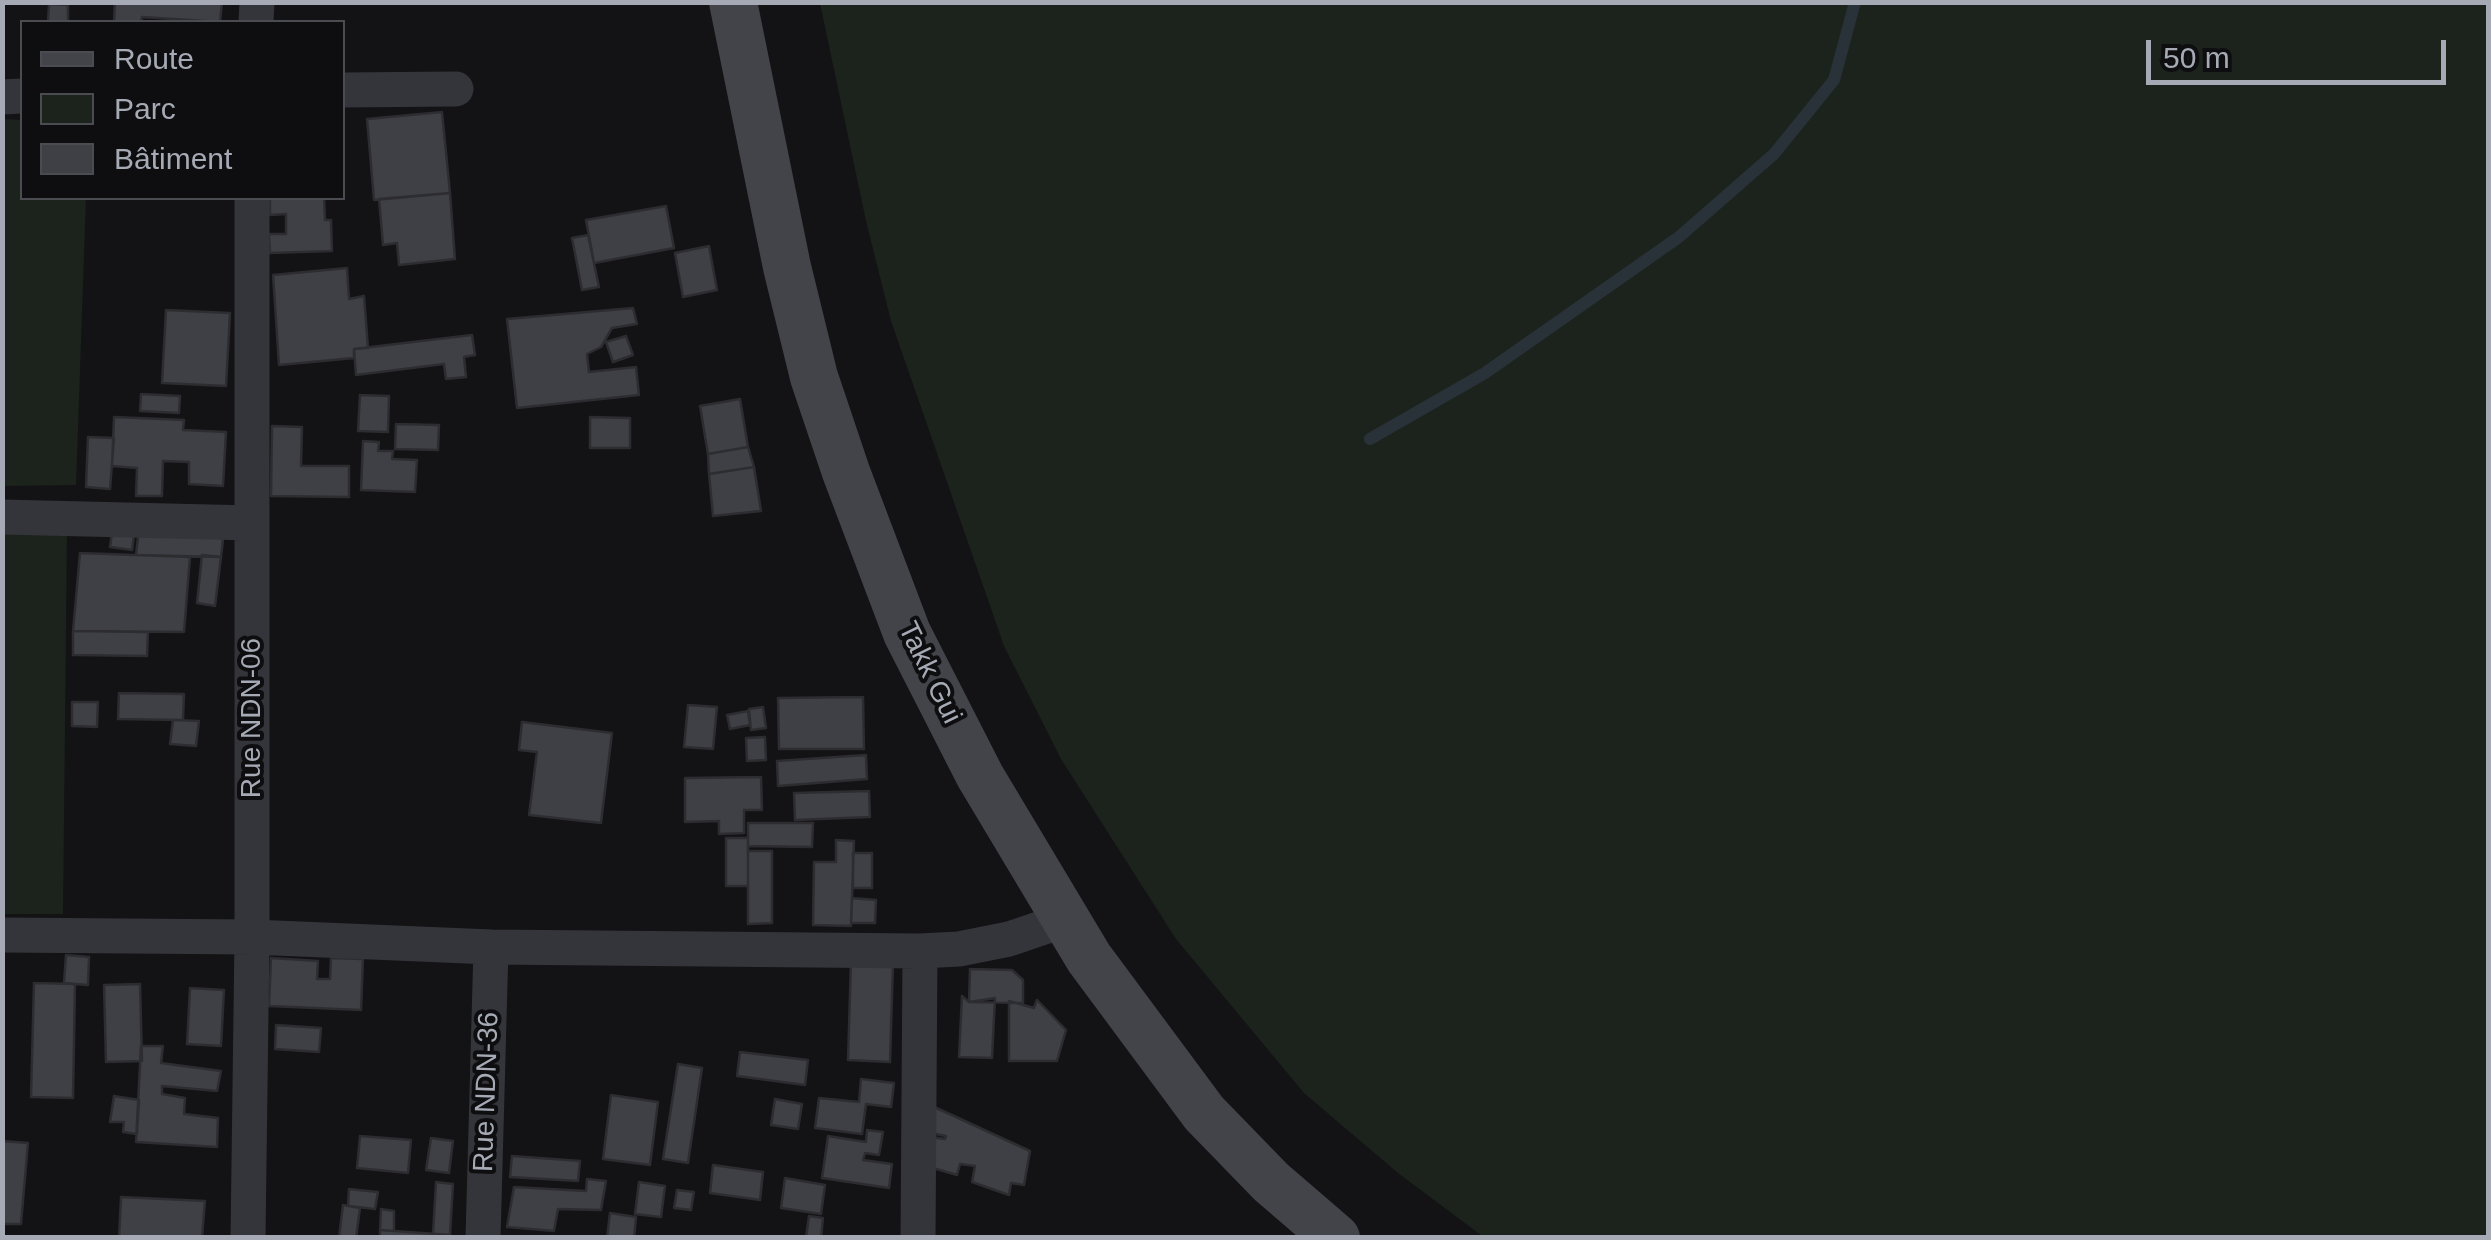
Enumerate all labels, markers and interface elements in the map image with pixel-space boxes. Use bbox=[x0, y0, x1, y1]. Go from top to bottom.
legend bbox=[20, 20, 345, 200]
scale bar bbox=[2151, 20, 2451, 82]
text: 50 m bbox=[2163, 41, 2230, 74]
text: Route bbox=[114, 42, 194, 75]
text: Parc bbox=[114, 92, 176, 125]
text: Bâtiment bbox=[114, 142, 232, 175]
street label: Takk Gui bbox=[890, 617, 968, 729]
street label: Rue NDN-06 bbox=[235, 638, 269, 798]
street label: Rue NDN-36 bbox=[467, 1011, 507, 1173]

